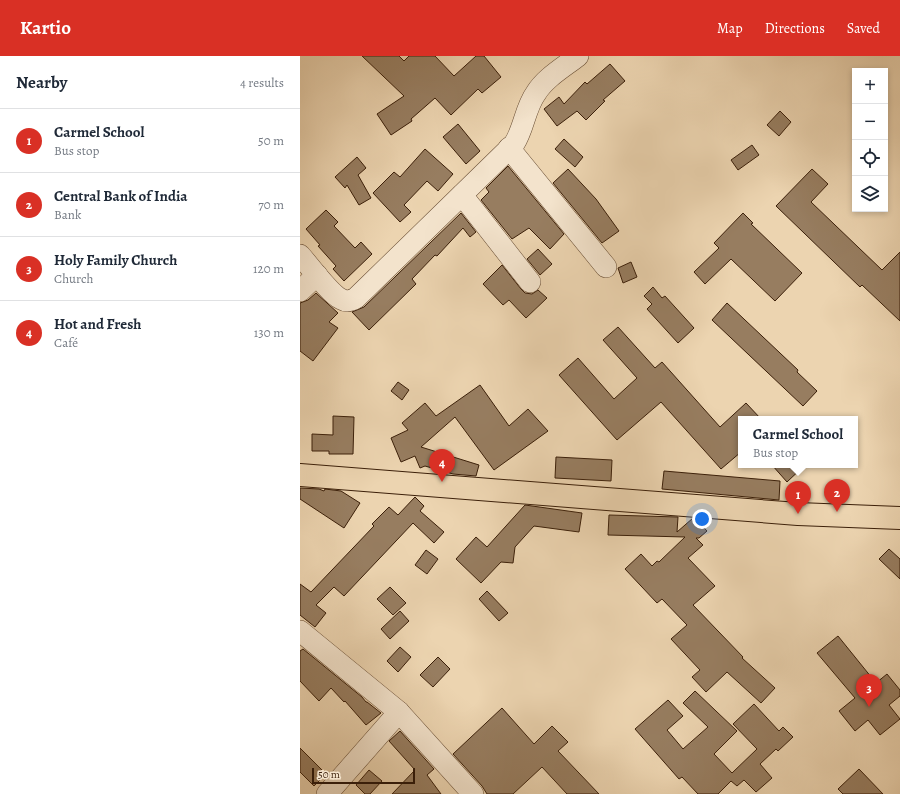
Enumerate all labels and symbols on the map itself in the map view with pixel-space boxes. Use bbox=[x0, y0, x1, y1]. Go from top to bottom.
pin: 4 bbox=[429, 449, 455, 482]
pin: 2 bbox=[824, 479, 850, 512]
pin: 1 bbox=[785, 481, 811, 514]
your location bbox=[692, 509, 712, 529]
pin: 3 bbox=[856, 674, 882, 707]
scale bar bbox=[312, 766, 415, 785]

